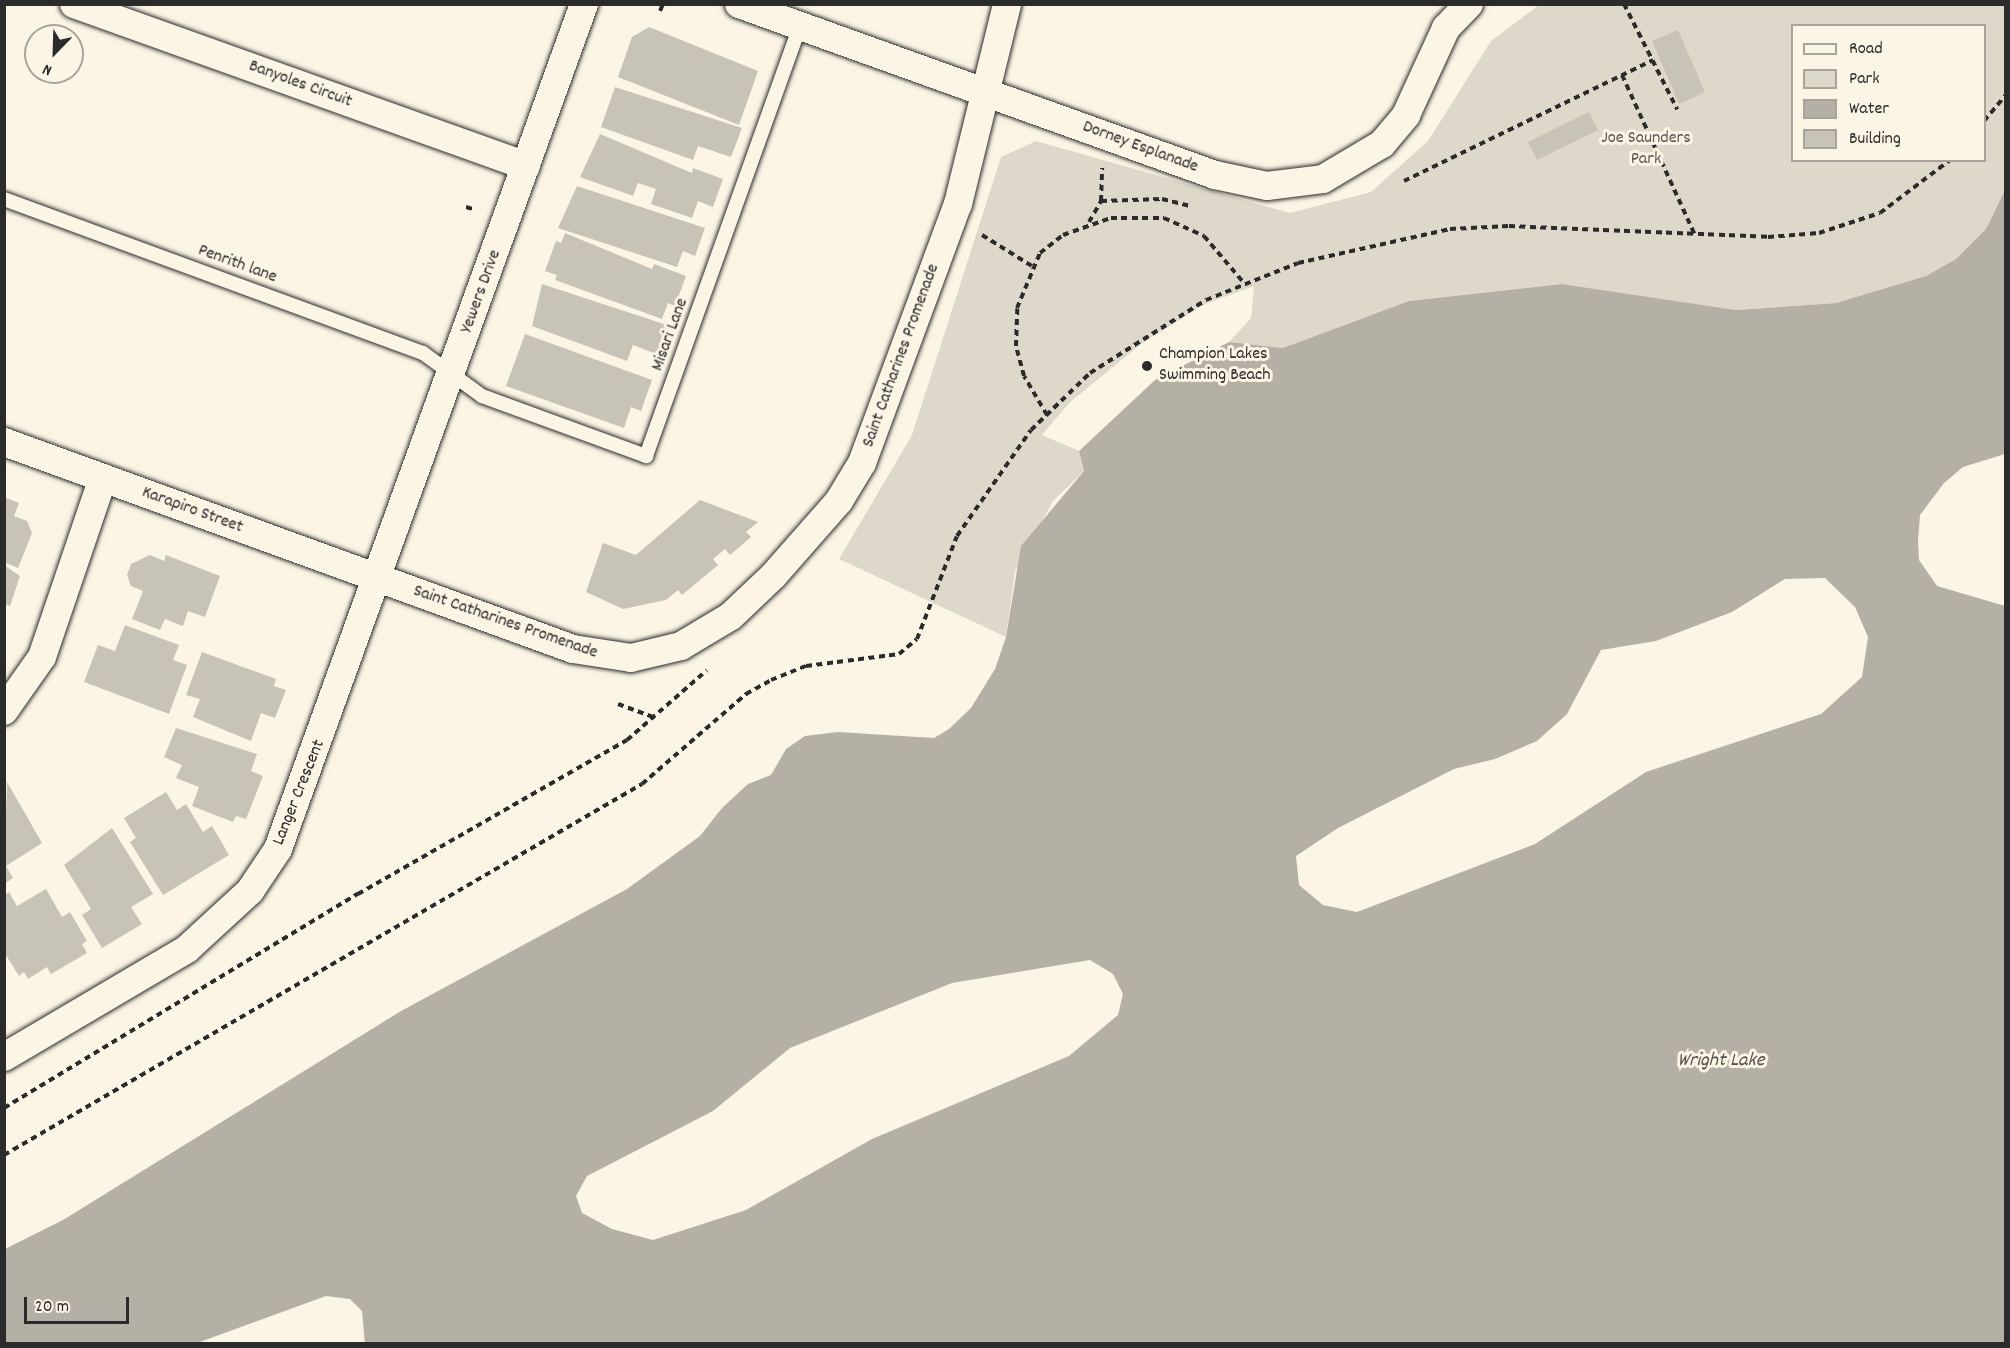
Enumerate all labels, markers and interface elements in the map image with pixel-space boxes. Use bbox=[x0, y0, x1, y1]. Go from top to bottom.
north arrow bbox=[24, 24, 84, 84]
legend bbox=[1791, 24, 1986, 162]
text: Road bbox=[1849, 37, 1883, 62]
street label: Banyoles Circuit bbox=[245, 56, 355, 114]
text: N bbox=[39, 57, 56, 81]
text: Park bbox=[1849, 67, 1880, 92]
text: Water bbox=[1849, 97, 1889, 122]
street label: Dorney Esplanade bbox=[1079, 117, 1201, 179]
text: Building bbox=[1849, 127, 1901, 152]
park label: Joe Saunders Park bbox=[1601, 129, 1691, 172]
street label: Penrith lane bbox=[195, 241, 279, 289]
street label: Yewers Drive bbox=[457, 247, 507, 337]
street label: Saint Catharines Promenade bbox=[859, 261, 945, 451]
street label: Misari Lane bbox=[648, 296, 694, 374]
place label: Champion Lakes Swimming Beach bbox=[1159, 345, 1271, 388]
marker: Champion Lakes Swimming Beach bbox=[1140, 359, 1154, 373]
street label: Karapiro Street bbox=[138, 483, 246, 539]
street label: Saint Catharines Promenade bbox=[410, 581, 600, 665]
street label: Langer Crescent bbox=[269, 737, 331, 849]
water label: Wright Lake bbox=[1678, 1049, 1764, 1073]
scale bar bbox=[27, 1285, 132, 1323]
text: 20 m bbox=[35, 1295, 69, 1320]

